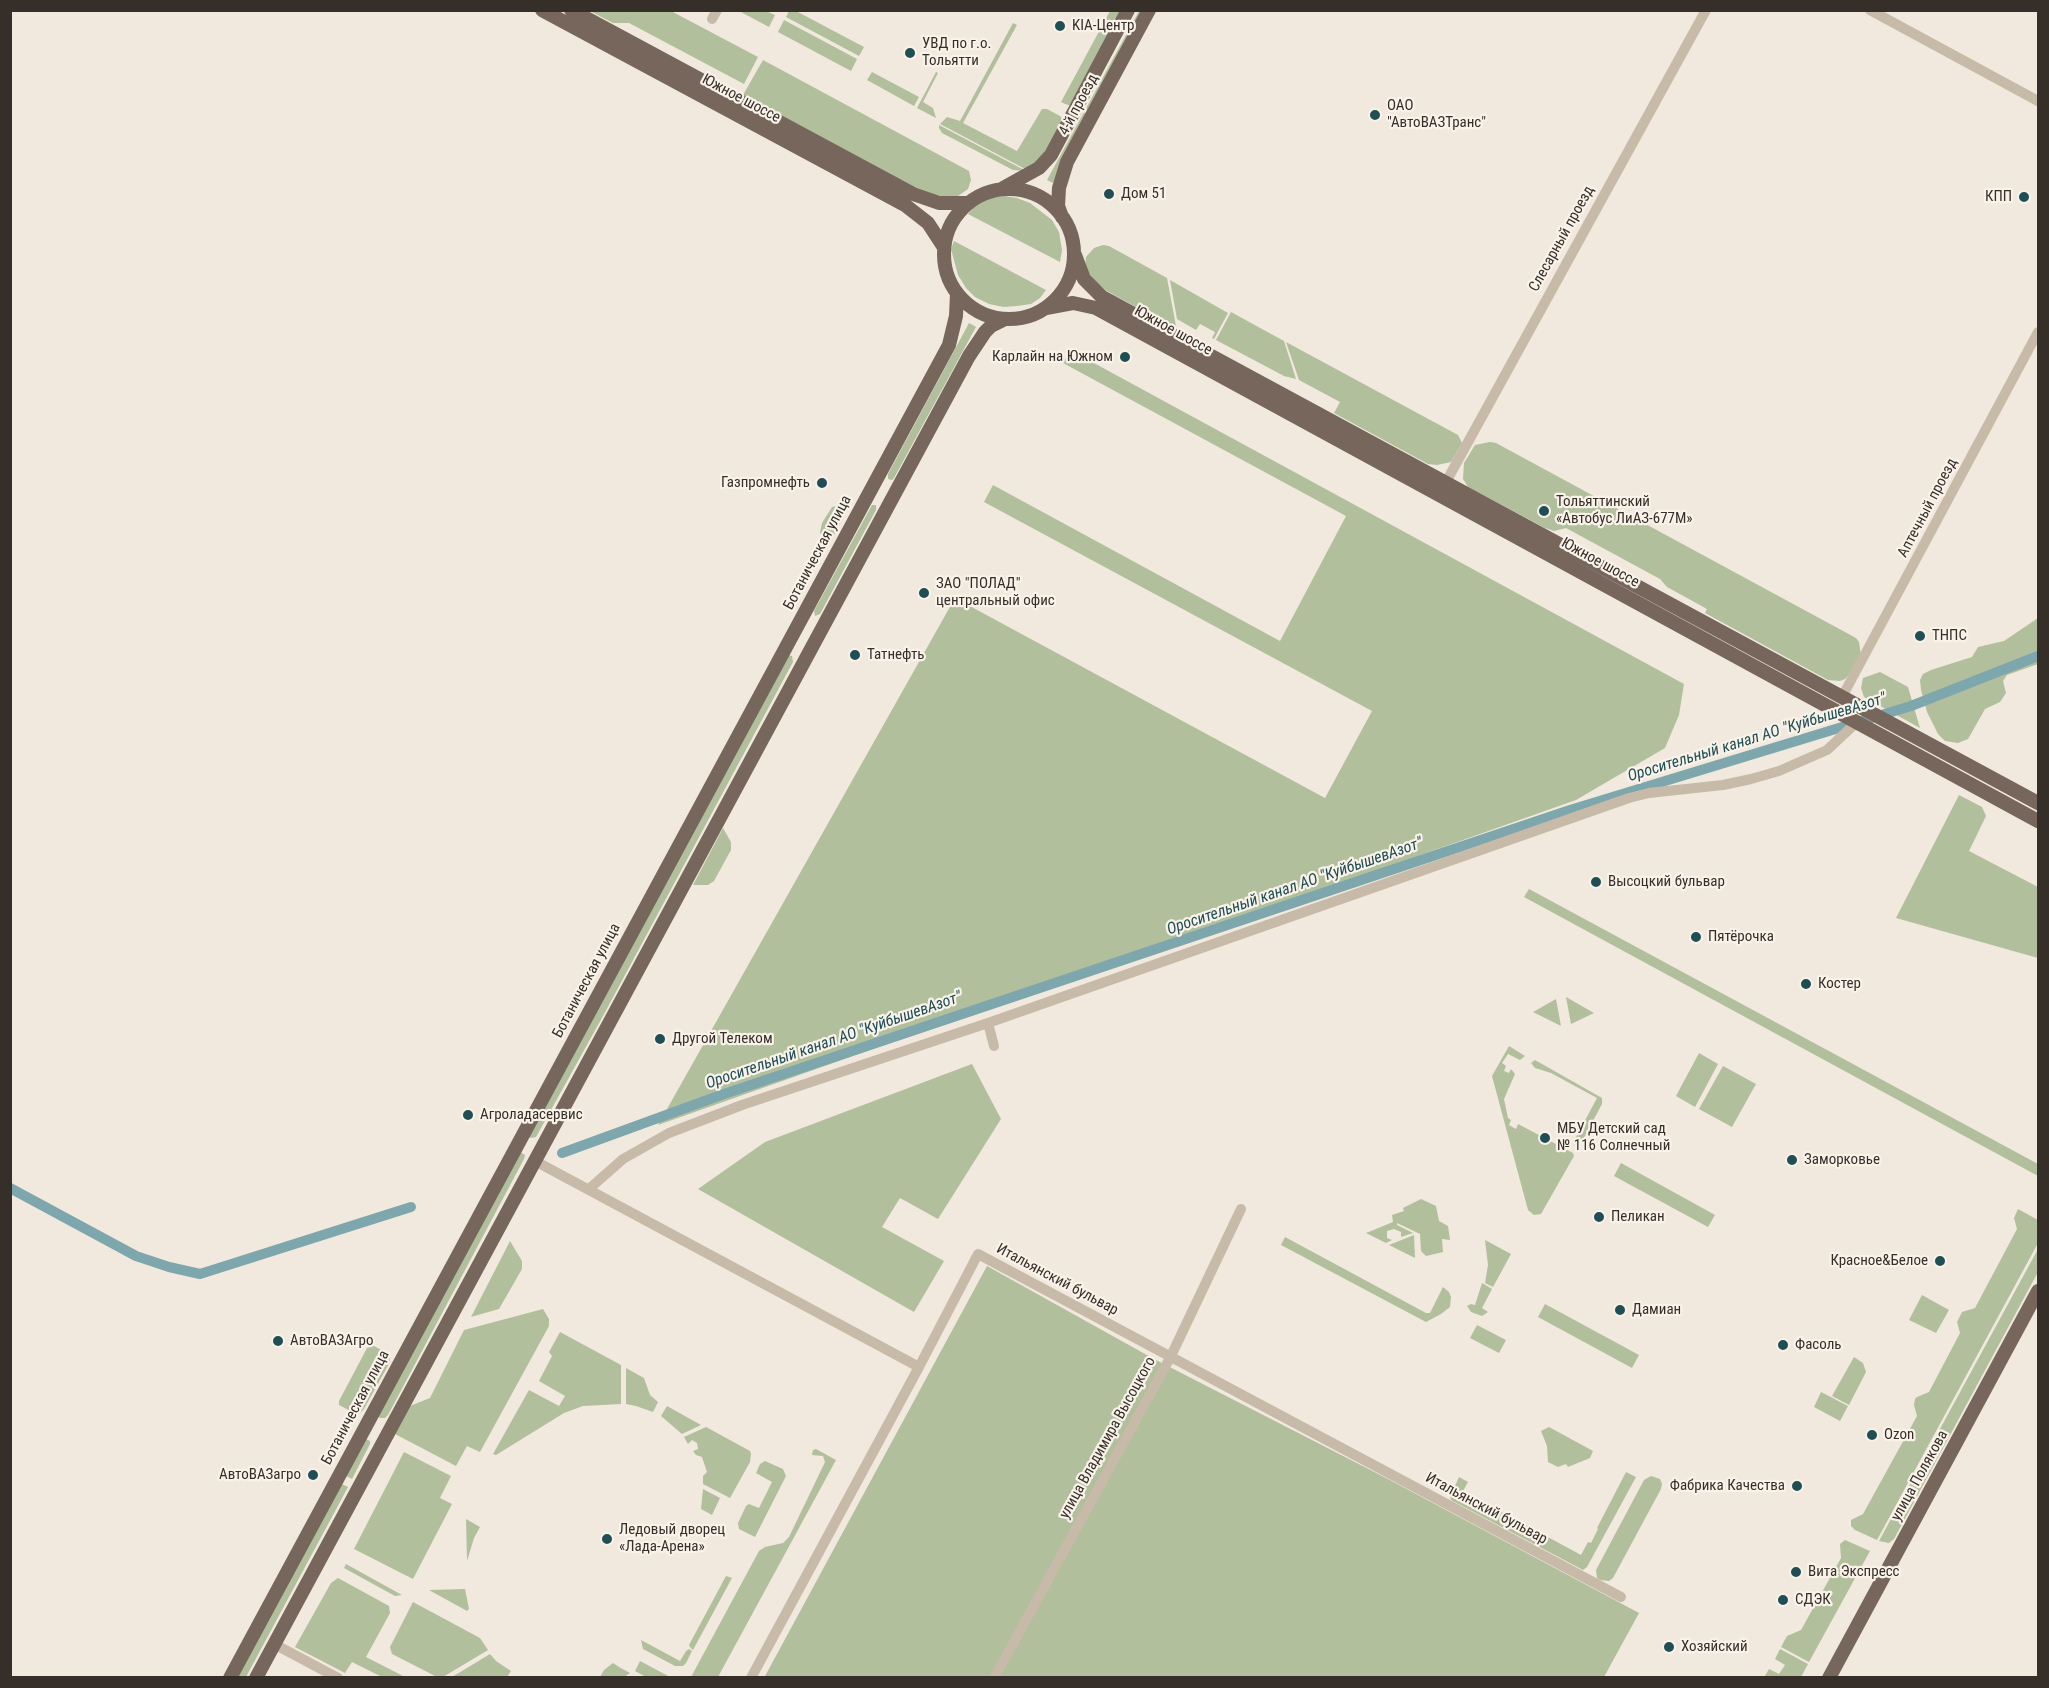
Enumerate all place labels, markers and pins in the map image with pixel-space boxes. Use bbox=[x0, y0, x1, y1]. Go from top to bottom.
place label: KIA-Центр bbox=[1072, 17, 1134, 35]
marker: KIA-Центр bbox=[1053, 19, 1067, 33]
place label: УВД по г.о. Тольятти bbox=[922, 35, 991, 70]
marker: УВД по г.о. Тольятти bbox=[903, 46, 917, 60]
place label: ОАО "АвтоВАЗТранс" bbox=[1387, 97, 1486, 132]
marker: ОАО "АвтоВАЗТранс" bbox=[1368, 108, 1382, 122]
place label: Дом 51 bbox=[1121, 185, 1166, 203]
marker: Дом 51 bbox=[1102, 187, 1116, 201]
place label: КПП bbox=[1985, 188, 2012, 206]
marker: КПП bbox=[2017, 190, 2031, 204]
place label: Карлайн на Южном bbox=[992, 348, 1113, 366]
marker: Карлайн на Южном bbox=[1118, 350, 1132, 364]
place label: Газпромнефть bbox=[721, 474, 810, 492]
marker: Газпромнефть bbox=[815, 476, 829, 490]
place label: Тольяттинский «Автобус ЛиАЗ-677М» bbox=[1556, 493, 1693, 528]
marker: Тольяттинский «Автобус ЛиАЗ-677М» bbox=[1537, 504, 1551, 518]
place label: ЗАО "ПОЛАД" центральный офис bbox=[936, 575, 1055, 610]
marker: ЗАО "ПОЛАД" центральный офис bbox=[917, 586, 931, 600]
place label: ТНПС bbox=[1932, 627, 1967, 645]
marker: ТНПС bbox=[1913, 629, 1927, 643]
place label: Татнефть bbox=[867, 646, 924, 664]
marker: Татнефть bbox=[848, 648, 862, 662]
place label: Высоцкий бульвар bbox=[1608, 873, 1725, 891]
marker: Высоцкий бульвар bbox=[1589, 875, 1603, 889]
place label: Пятёрочка bbox=[1708, 928, 1774, 946]
marker: Пятёрочка bbox=[1689, 930, 1703, 944]
place label: Костер bbox=[1818, 975, 1861, 993]
marker: Костер bbox=[1799, 977, 1813, 991]
place label: Другой Телеком bbox=[672, 1030, 773, 1048]
marker: Другой Телеком bbox=[653, 1032, 667, 1046]
place label: Агроладасервис bbox=[480, 1106, 583, 1124]
marker: Агроладасервис bbox=[461, 1108, 475, 1122]
place label: МБУ Детский сад № 116 Солнечный bbox=[1557, 1120, 1670, 1155]
marker: МБУ Детский сад № 116 Солнечный bbox=[1538, 1131, 1552, 1145]
place label: Заморковье bbox=[1804, 1151, 1880, 1169]
marker: Заморковье bbox=[1785, 1153, 1799, 1167]
place label: Пеликан bbox=[1611, 1208, 1665, 1226]
marker: Пеликан bbox=[1592, 1210, 1606, 1224]
place label: Красное&Белое bbox=[1830, 1252, 1928, 1270]
marker: Красное&Белое bbox=[1933, 1254, 1947, 1268]
place label: Дамиан bbox=[1632, 1301, 1681, 1319]
marker: Дамиан bbox=[1613, 1303, 1627, 1317]
place label: АвтоВАЗАгро bbox=[290, 1332, 373, 1350]
marker: АвтоВАЗАгро bbox=[271, 1334, 285, 1348]
place label: Фасоль bbox=[1795, 1336, 1842, 1354]
marker: Фасоль bbox=[1776, 1338, 1790, 1352]
place label: Ozon bbox=[1884, 1426, 1914, 1444]
marker: Ozon bbox=[1865, 1428, 1879, 1442]
place label: АвтоВАЗагро bbox=[219, 1466, 301, 1484]
marker: АвтоВАЗагро bbox=[306, 1468, 320, 1482]
place label: Фабрика Качества bbox=[1670, 1477, 1785, 1495]
marker: Фабрика Качества bbox=[1790, 1479, 1804, 1493]
place label: Ледовый дворец «Лада-Арена» bbox=[619, 1521, 725, 1556]
marker: Ледовый дворец «Лада-Арена» bbox=[600, 1532, 614, 1546]
place label: Вита Экспресс bbox=[1808, 1563, 1900, 1581]
marker: Вита Экспресс bbox=[1789, 1565, 1803, 1579]
place label: СДЭК bbox=[1795, 1591, 1831, 1609]
marker: СДЭК bbox=[1776, 1593, 1790, 1607]
place label: Хозяйский bbox=[1681, 1638, 1748, 1656]
marker: Хозяйский bbox=[1662, 1640, 1676, 1654]

